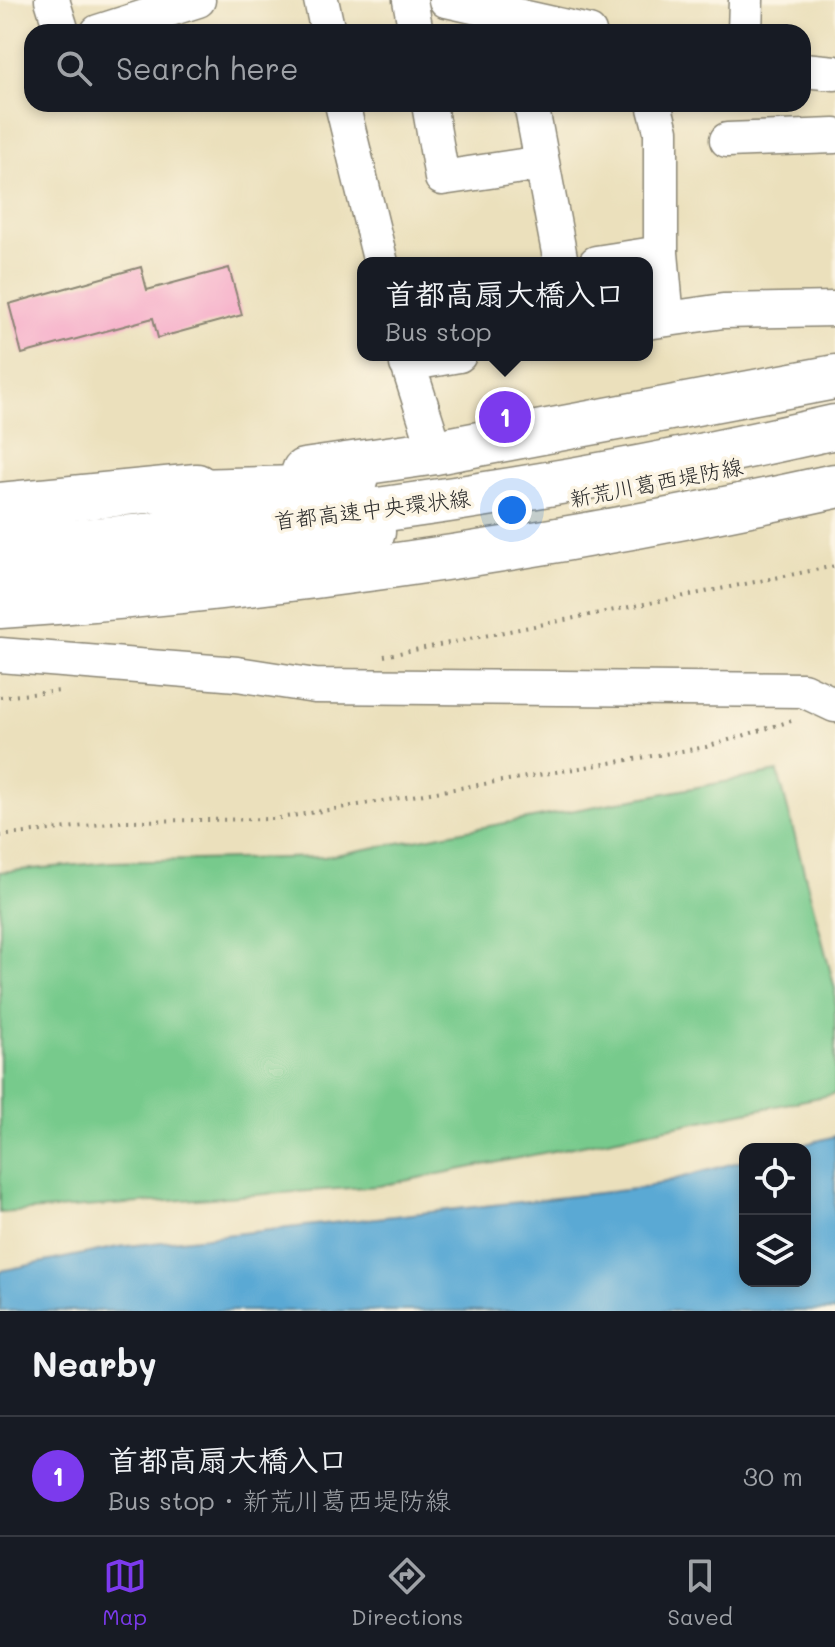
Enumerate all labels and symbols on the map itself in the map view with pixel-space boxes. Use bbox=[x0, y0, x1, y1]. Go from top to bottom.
pin: 1 bbox=[479, 387, 531, 447]
street label: 新荒川葛西堤防線 bbox=[567, 451, 745, 513]
street label: 首都高速中央環状線 bbox=[272, 483, 472, 535]
your location bbox=[492, 490, 532, 530]

